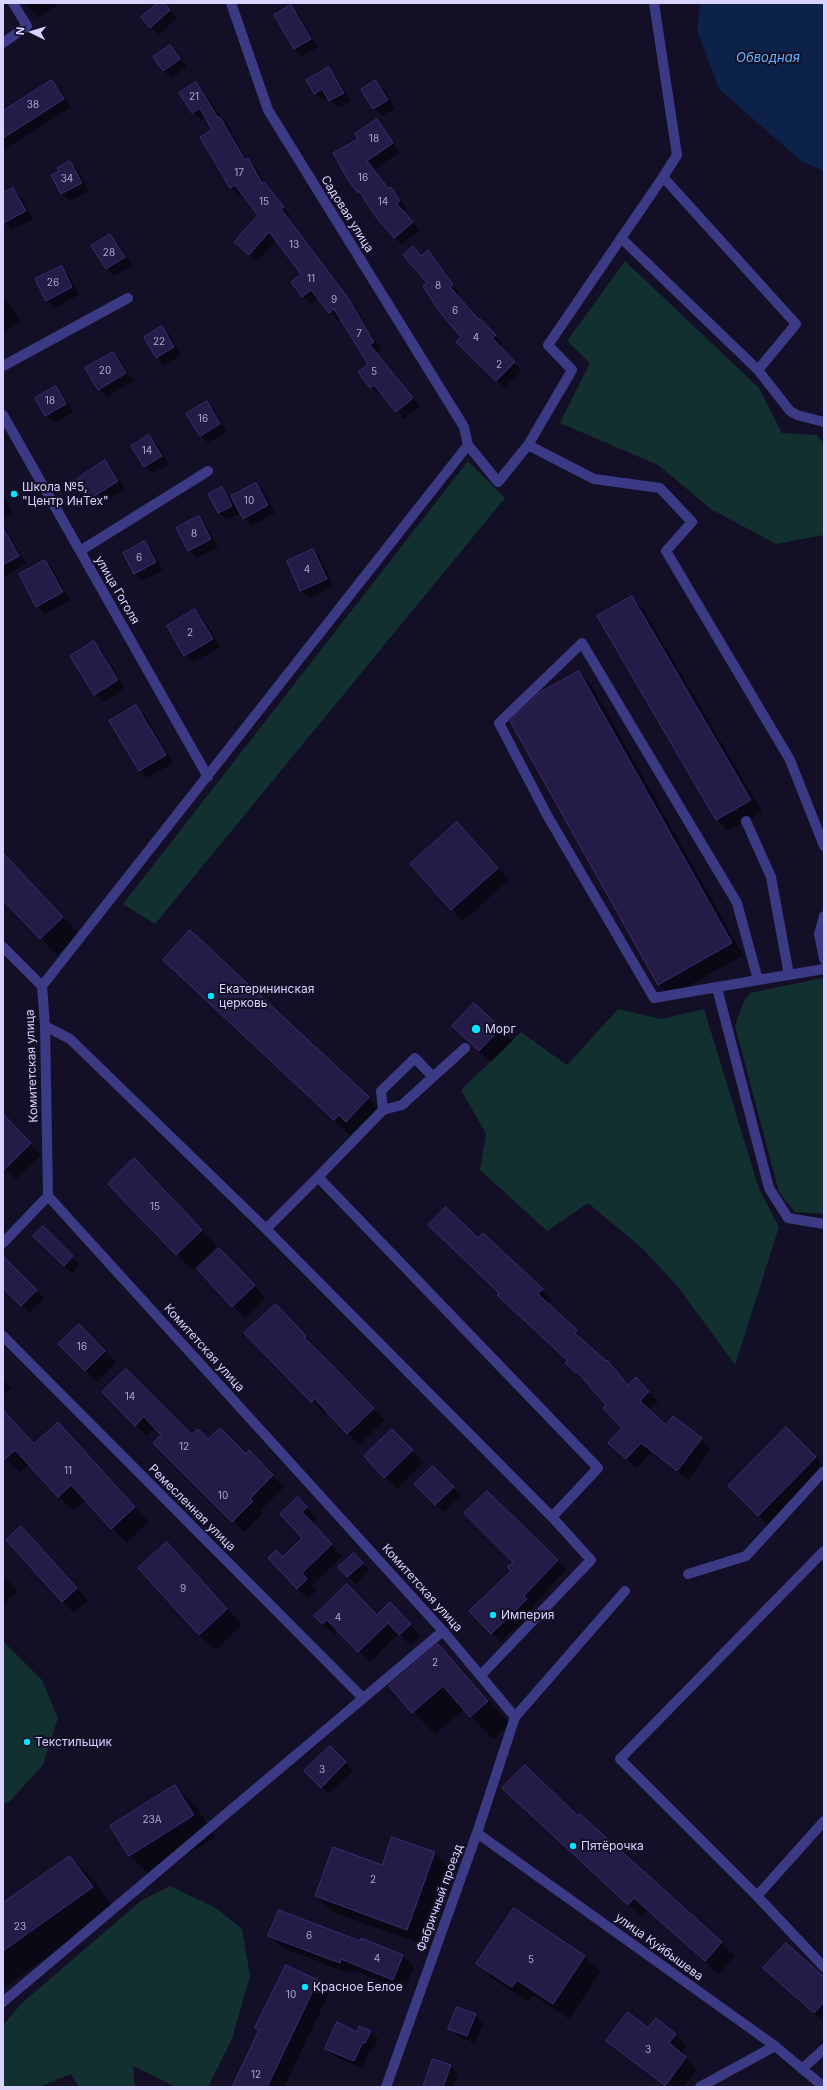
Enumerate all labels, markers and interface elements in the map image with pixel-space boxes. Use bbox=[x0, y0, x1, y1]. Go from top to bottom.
north arrow bbox=[12, 12, 52, 52]
text: N bbox=[13, 26, 27, 36]
water label: Обводная bbox=[736, 50, 800, 66]
house number: 21 bbox=[189, 91, 199, 103]
house number: 38 bbox=[27, 99, 39, 111]
house number: 18 bbox=[369, 133, 379, 145]
house number: 17 bbox=[234, 167, 244, 179]
house number: 16 bbox=[358, 172, 368, 184]
house number: 34 bbox=[61, 173, 73, 185]
street label: Садовая улица bbox=[318, 173, 376, 255]
house number: 15 bbox=[259, 196, 269, 208]
house number: 14 bbox=[378, 196, 388, 208]
house number: 13 bbox=[289, 239, 299, 251]
house number: 28 bbox=[103, 247, 115, 259]
house number: 11 bbox=[307, 273, 315, 285]
house number: 26 bbox=[47, 277, 59, 289]
house number: 8 bbox=[435, 280, 441, 292]
house number: 9 bbox=[331, 294, 337, 306]
house number: 6 bbox=[452, 305, 458, 317]
house number: 7 bbox=[356, 328, 362, 340]
house number: 4 bbox=[473, 332, 479, 344]
house number: 22 bbox=[153, 336, 165, 348]
house number: 2 bbox=[496, 359, 502, 371]
house number: 20 bbox=[99, 365, 111, 377]
house number: 5 bbox=[371, 366, 377, 378]
house number: 18 bbox=[45, 395, 55, 407]
house number: 16 bbox=[198, 413, 208, 425]
house number: 14 bbox=[142, 445, 152, 457]
place label: Школа №5, "Центр ИнТех" bbox=[22, 480, 109, 508]
marker: Школа №5, "Центр ИнТех" bbox=[9, 489, 19, 499]
house number: 10 bbox=[244, 495, 254, 507]
house number: 8 bbox=[191, 528, 197, 540]
house number: 6 bbox=[136, 552, 142, 564]
street label: улица Гоголя bbox=[92, 553, 142, 627]
house number: 4 bbox=[304, 564, 310, 576]
house number: 2 bbox=[187, 627, 193, 639]
place label: Екатерининская церковь bbox=[219, 982, 314, 1010]
marker: Екатерининская церковь bbox=[206, 991, 216, 1001]
street label: Комитетская улица bbox=[23, 1009, 41, 1123]
place label: Морг bbox=[485, 1022, 516, 1036]
marker: Морг bbox=[470, 1023, 482, 1035]
house number: 15 bbox=[150, 1201, 160, 1213]
street label: Комитетская улица bbox=[161, 1301, 247, 1395]
house number: 16 bbox=[77, 1341, 87, 1353]
house number: 14 bbox=[125, 1391, 135, 1403]
house number: 12 bbox=[179, 1441, 189, 1453]
street label: Ремесленная улица bbox=[146, 1462, 238, 1554]
house number: 11 bbox=[64, 1465, 72, 1477]
house number: 10 bbox=[218, 1490, 228, 1502]
street label: Комитетская улица bbox=[379, 1541, 465, 1635]
house number: 9 bbox=[180, 1583, 186, 1595]
place label: Империя bbox=[501, 1608, 554, 1622]
marker: Империя bbox=[488, 1610, 498, 1620]
house number: 4 bbox=[335, 1612, 341, 1624]
house number: 2 bbox=[432, 1657, 438, 1669]
place label: Текстильщик bbox=[35, 1735, 112, 1749]
marker: Текстильщик bbox=[22, 1737, 32, 1747]
house number: 3 bbox=[319, 1764, 325, 1776]
house number: 23А bbox=[142, 1814, 162, 1826]
place label: Пятёрочка bbox=[581, 1839, 644, 1853]
marker: Пятёрочка bbox=[568, 1841, 578, 1851]
street label: Фабричный проезд bbox=[414, 1842, 466, 1954]
house number: 2 bbox=[370, 1874, 376, 1886]
street label: улица Куйбышева bbox=[612, 1910, 706, 1984]
house number: 23 bbox=[14, 1921, 26, 1933]
house number: 6 bbox=[306, 1930, 312, 1942]
house number: 4 bbox=[374, 1953, 380, 1965]
house number: 5 bbox=[528, 1954, 534, 1966]
place label: Красное Белое bbox=[313, 1980, 403, 1994]
marker: Красное Белое bbox=[300, 1982, 310, 1992]
house number: 10 bbox=[286, 1989, 296, 2001]
house number: 3 bbox=[645, 2044, 651, 2056]
house number: 12 bbox=[251, 2069, 261, 2081]

